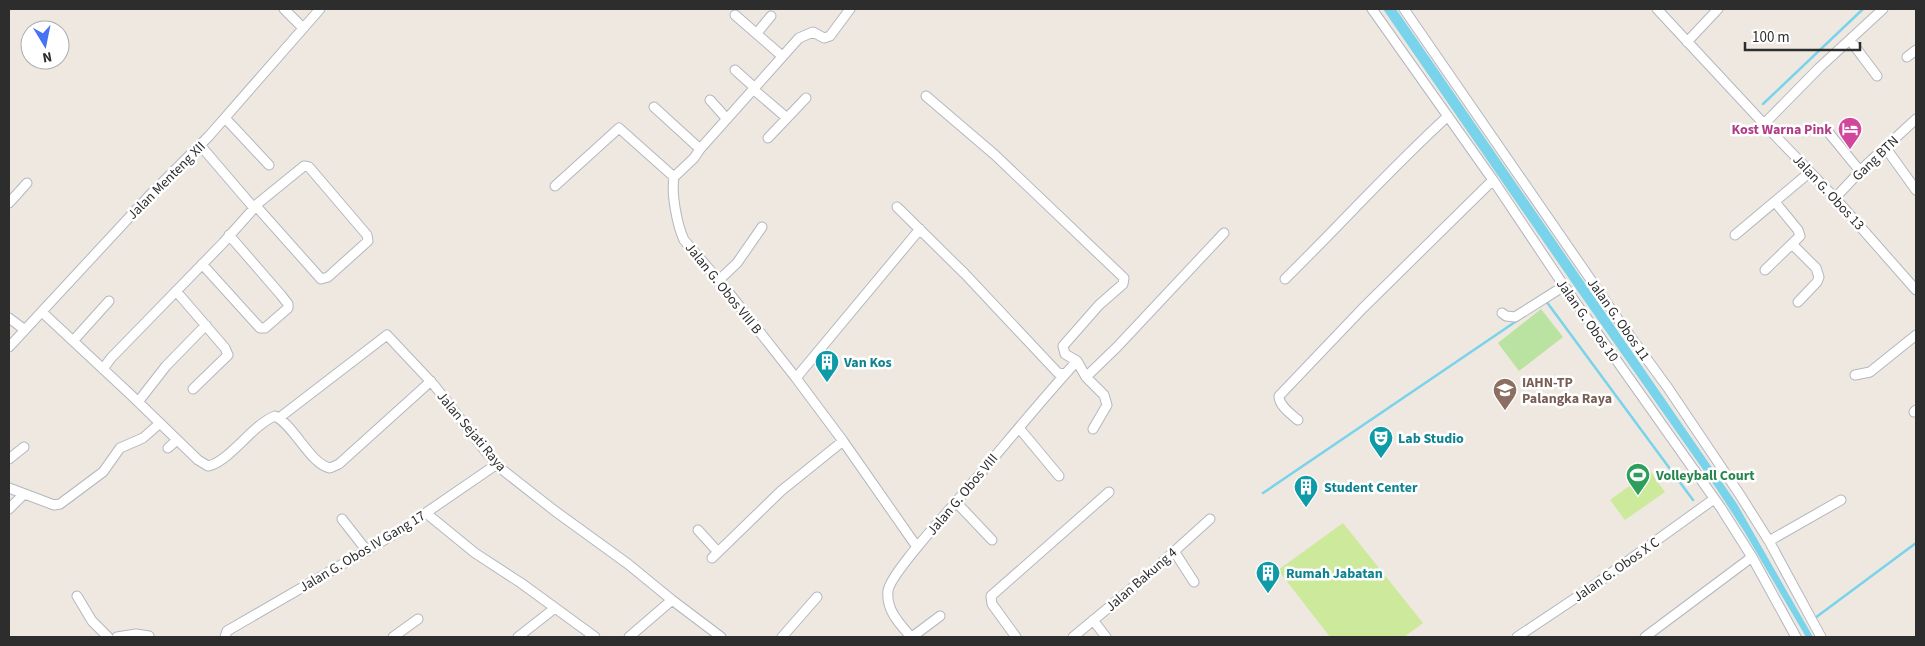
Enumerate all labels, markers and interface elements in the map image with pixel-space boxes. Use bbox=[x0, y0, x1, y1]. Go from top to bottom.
north arrow bbox=[20, 20, 70, 70]
scale bar bbox=[1745, 20, 1860, 52]
text: 100 m bbox=[1752, 27, 1790, 48]
text: N bbox=[41, 46, 53, 67]
hotel icon: Kost Warna Pink bbox=[1837, 116, 1863, 150]
place label: Kost Warna Pink bbox=[1732, 120, 1832, 140]
street label: Gang BTN bbox=[1848, 131, 1903, 186]
street label: Jalan Menteng XII bbox=[123, 137, 210, 224]
street label: Jalan G. Obos 13 bbox=[1788, 150, 1869, 235]
street label: Jalan G. Obos VIII B bbox=[680, 239, 766, 339]
street label: Jalan G. Obos 11 bbox=[1582, 274, 1654, 365]
street label: Jalan G. Obos 10 bbox=[1551, 275, 1623, 366]
building icon: Van Kos bbox=[814, 349, 840, 383]
place label: Van Kos bbox=[843, 353, 892, 373]
place label: IAHN-TP Palangka Raya bbox=[1522, 373, 1612, 409]
school or university icon: IAHN-TP Palangka Raya bbox=[1492, 377, 1518, 411]
street label: Jalan Sejati Raya bbox=[432, 387, 511, 476]
theatre icon: Lab Studio bbox=[1368, 425, 1394, 459]
place label: Lab Studio bbox=[1398, 429, 1464, 449]
street label: Jalan G. Obos VIII bbox=[923, 449, 1003, 540]
sports icon: Volleyball Court bbox=[1625, 462, 1651, 496]
place label: Volleyball Court bbox=[1655, 466, 1755, 486]
building icon: Student Center bbox=[1293, 474, 1319, 508]
place label: Student Center bbox=[1324, 478, 1418, 498]
street label: Jalan G. Obos IV Gang 17 bbox=[296, 506, 429, 597]
street label: Jalan G. Obos X C bbox=[1569, 533, 1664, 607]
street label: Jalan Bakung 4 bbox=[1102, 543, 1182, 616]
building icon: Rumah Jabatan bbox=[1255, 560, 1281, 594]
place label: Rumah Jabatan bbox=[1286, 564, 1383, 584]

